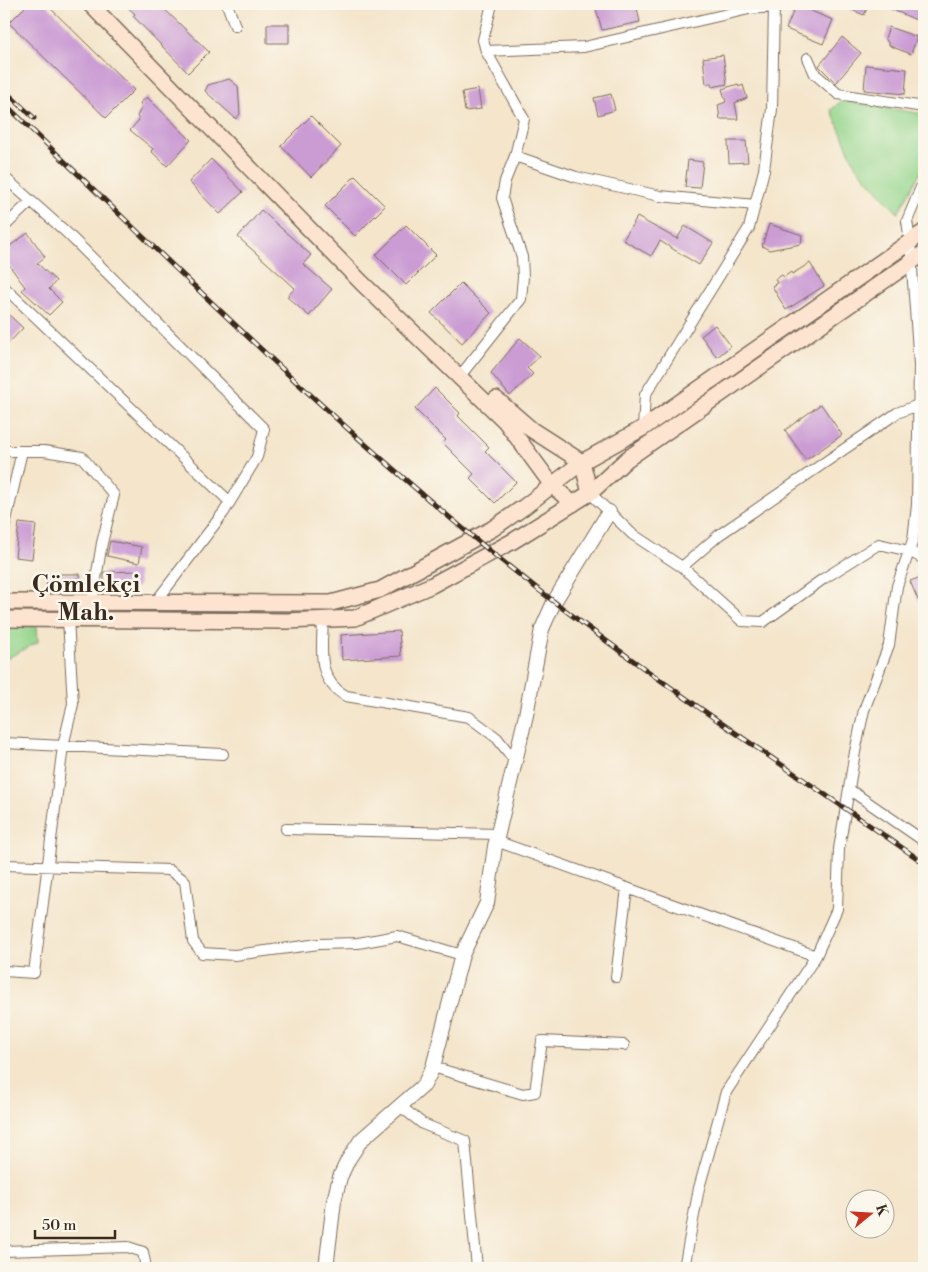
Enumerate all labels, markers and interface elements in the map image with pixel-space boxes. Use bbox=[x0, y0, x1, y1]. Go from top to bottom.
district label: Çömlekçi Mah. bbox=[32, 570, 141, 628]
north arrow bbox=[846, 1190, 896, 1240]
text: K bbox=[871, 1202, 892, 1219]
scale bar bbox=[35, 1207, 115, 1239]
text: 50 m bbox=[42, 1216, 76, 1235]

